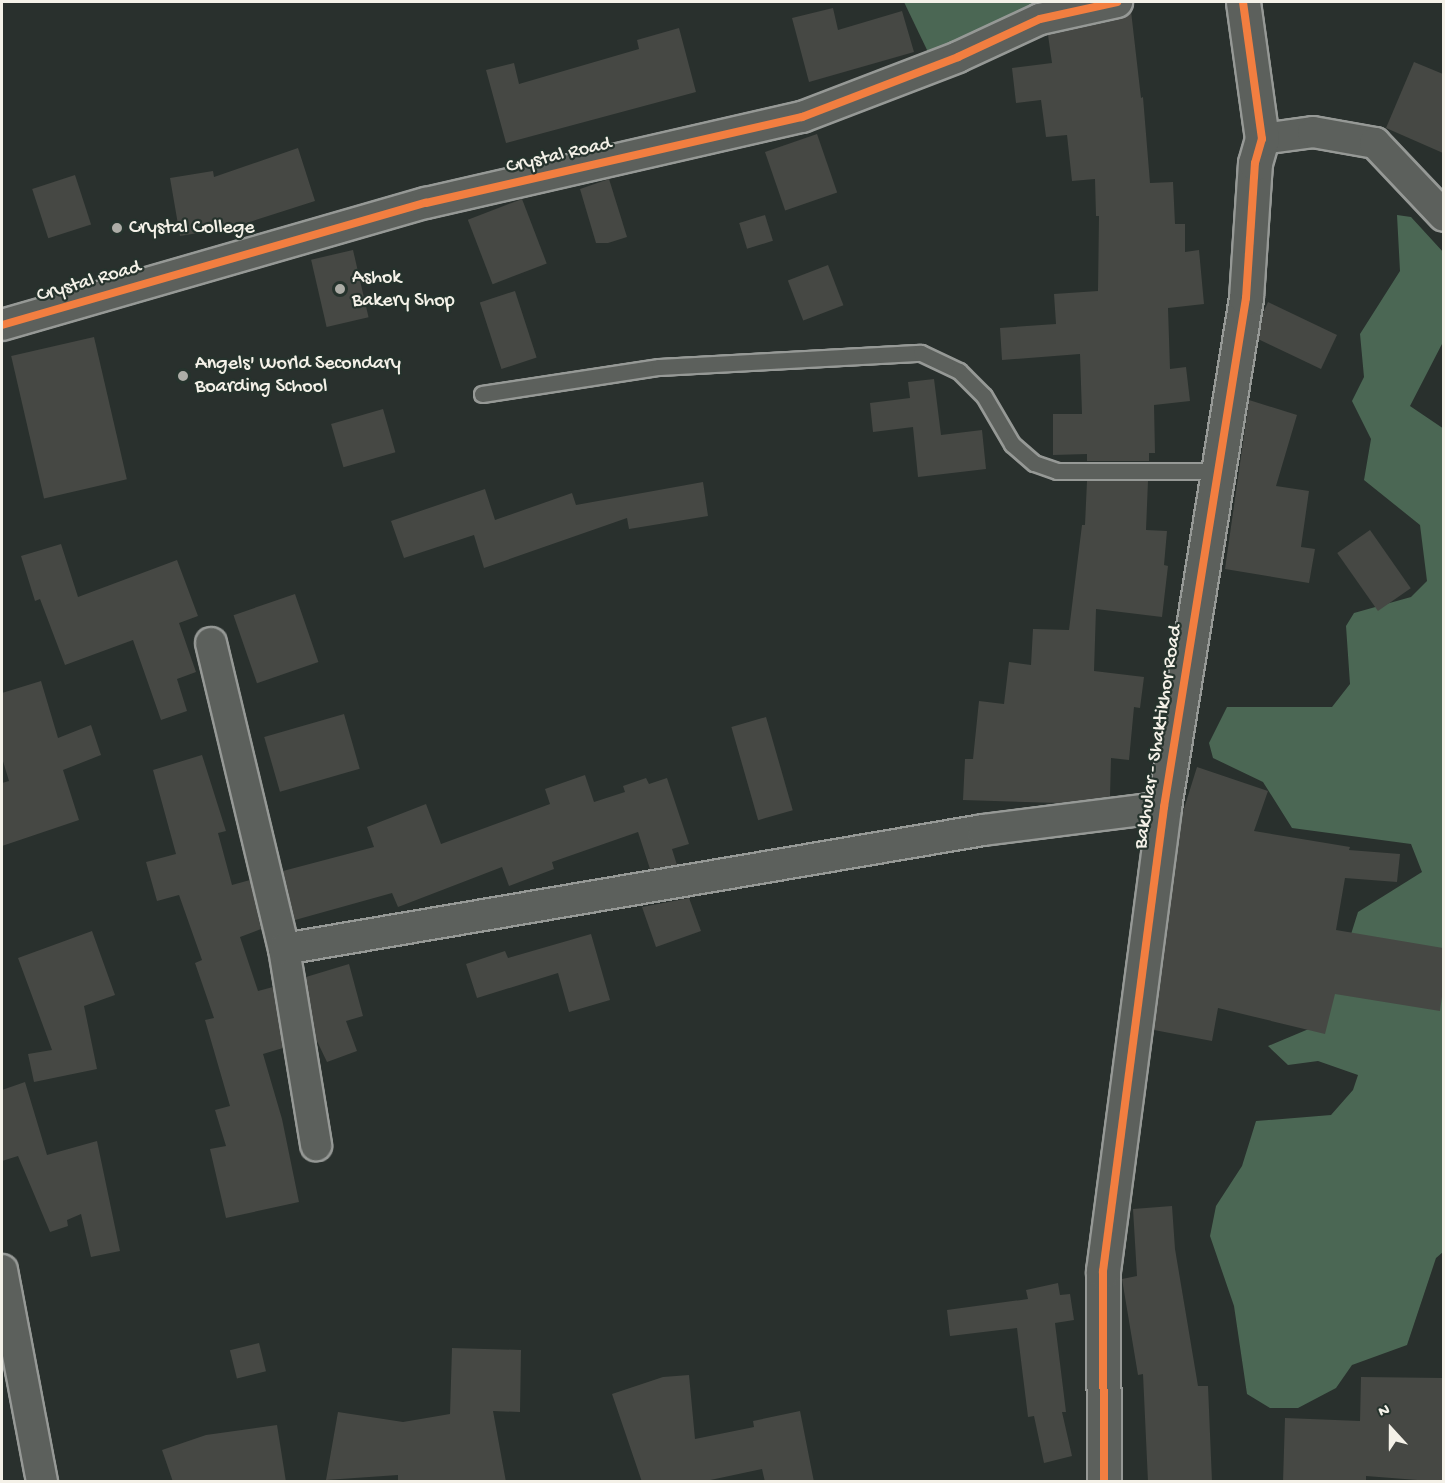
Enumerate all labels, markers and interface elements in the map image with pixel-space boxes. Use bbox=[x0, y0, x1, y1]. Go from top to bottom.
street label: Crystal Road bbox=[504, 132, 614, 180]
place label: Crystal College bbox=[129, 216, 255, 240]
marker: Crystal College bbox=[110, 221, 124, 235]
street label: Crystal Road bbox=[34, 256, 144, 308]
place label: Ashok Bakery Shop bbox=[352, 266, 454, 313]
marker: Ashok Bakery Shop bbox=[333, 282, 347, 296]
place label: Angels' World Secondary Boarding School bbox=[195, 352, 401, 399]
marker: Angels' World Secondary Boarding School bbox=[176, 369, 190, 383]
street label: Bakhular - Shaktikhor Road bbox=[1129, 623, 1189, 851]
north arrow bbox=[1361, 1399, 1421, 1459]
text: N bbox=[1376, 1401, 1393, 1422]

